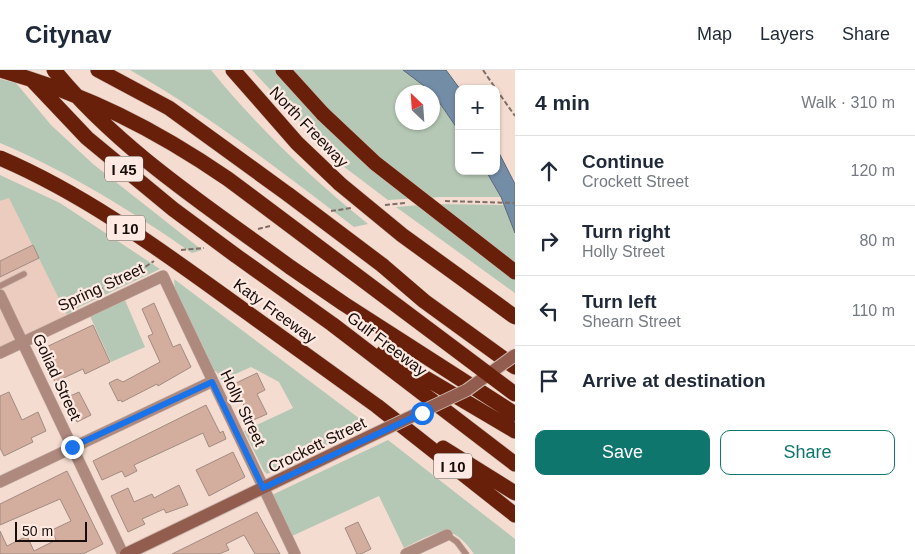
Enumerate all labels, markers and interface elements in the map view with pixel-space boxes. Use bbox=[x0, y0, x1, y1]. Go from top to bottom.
text: Citynav bbox=[25, 21, 112, 48]
text: Map bbox=[697, 24, 732, 44]
text: Layers bbox=[760, 24, 814, 44]
text: Share bbox=[842, 24, 890, 44]
street label: North Freeway bbox=[266, 83, 352, 171]
north arrow bbox=[395, 85, 440, 130]
map controls bbox=[455, 85, 500, 175]
button: + bbox=[455, 85, 500, 130]
text: 4 min bbox=[535, 91, 590, 114]
text: Walk · 310 m bbox=[801, 94, 895, 111]
button: − bbox=[455, 130, 500, 175]
text: Continue bbox=[582, 151, 664, 172]
road number: I 45 bbox=[105, 156, 143, 182]
icon: ahead bbox=[535, 157, 563, 185]
text: 120 m bbox=[851, 162, 895, 179]
text: Crockett Street bbox=[582, 173, 689, 190]
road number: I 10 bbox=[107, 216, 145, 240]
text: Turn right bbox=[582, 221, 670, 242]
icon: right bbox=[535, 227, 563, 255]
text: 80 m bbox=[859, 232, 895, 249]
text: Holly Street bbox=[582, 243, 665, 260]
street label: Spring Street bbox=[55, 259, 147, 314]
street label: Katy Freeway bbox=[230, 275, 320, 347]
text: Turn left bbox=[582, 291, 657, 312]
icon: left bbox=[535, 297, 563, 325]
text: 110 m bbox=[852, 302, 895, 319]
street label: Gulf Freeway bbox=[344, 309, 430, 379]
text: Shearn Street bbox=[582, 313, 681, 330]
street label: Goliad Street bbox=[30, 331, 85, 423]
street label: Holly Street bbox=[217, 367, 269, 449]
icon: arrive bbox=[535, 367, 563, 395]
text: Arrive at destination bbox=[582, 370, 766, 391]
route start bbox=[411, 402, 434, 425]
street label: Crockett Street bbox=[265, 414, 369, 476]
button: Save bbox=[535, 430, 710, 475]
button: Share bbox=[720, 430, 895, 475]
route end bbox=[61, 436, 84, 459]
road number: I 10 bbox=[434, 454, 472, 478]
scale bar bbox=[15, 519, 88, 542]
text: 50 m bbox=[22, 523, 53, 539]

